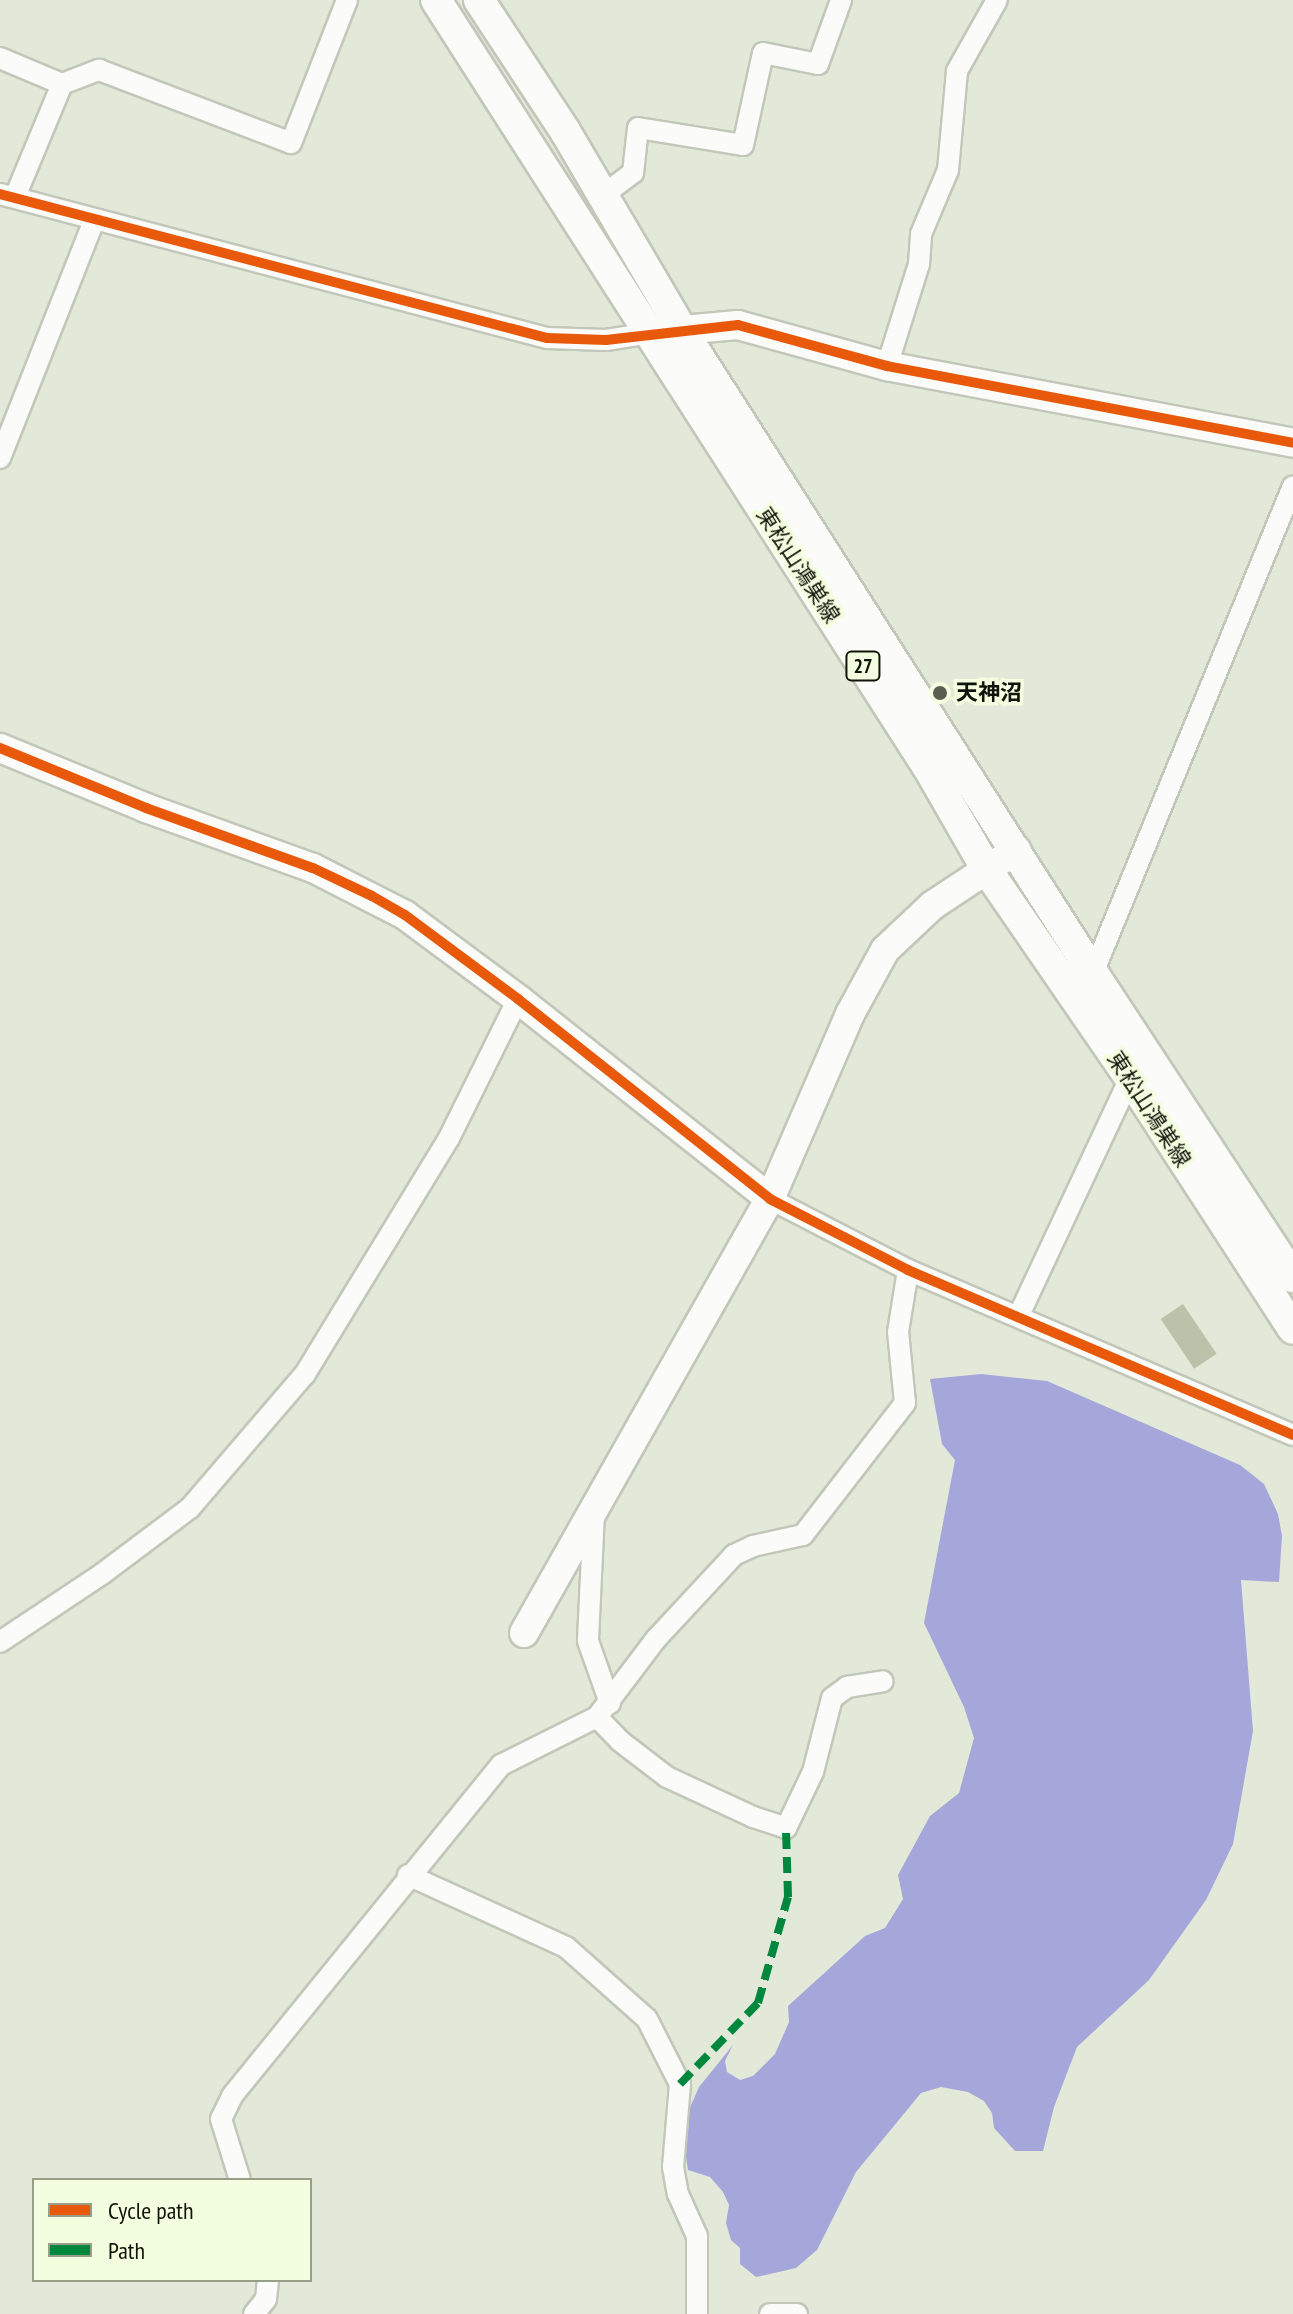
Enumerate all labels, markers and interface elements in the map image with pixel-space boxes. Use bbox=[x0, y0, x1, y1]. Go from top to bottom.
street label: 東松山鴻巣線 bbox=[751, 502, 845, 628]
road number: 27 bbox=[845, 650, 881, 682]
place label: 天神沼 bbox=[956, 680, 1022, 706]
marker: 天神沼 bbox=[931, 684, 949, 702]
street label: 東松山鴻巣線 bbox=[1102, 1046, 1196, 1172]
legend bbox=[32, 2178, 312, 2282]
text: Cycle path bbox=[108, 2195, 194, 2226]
text: Path bbox=[108, 2235, 145, 2266]

